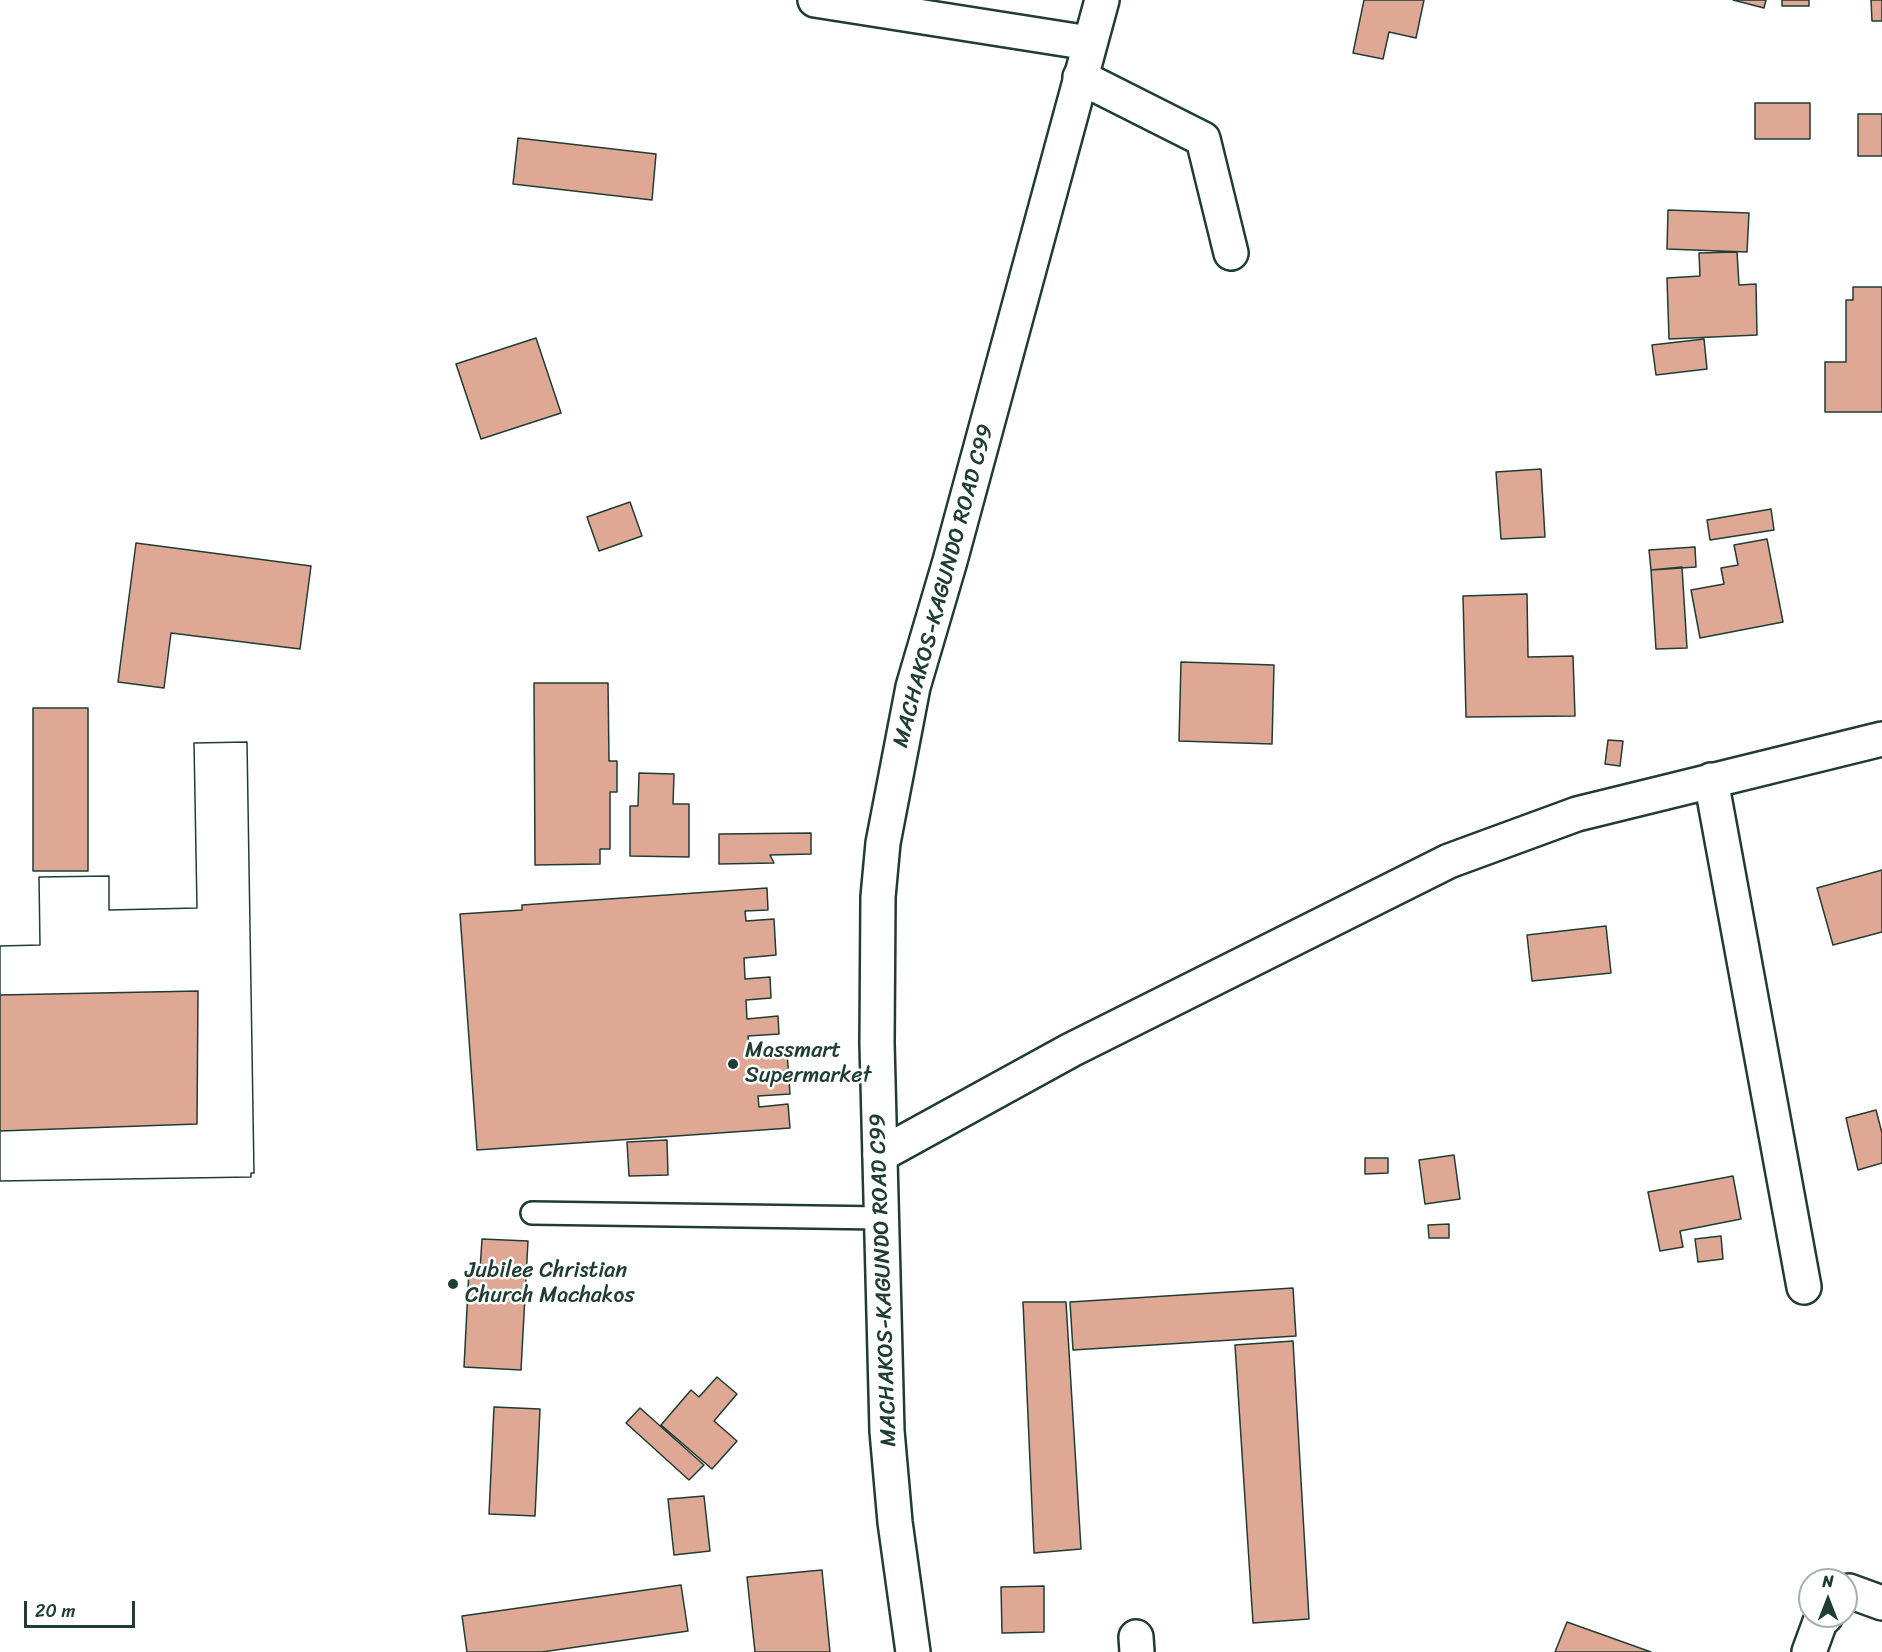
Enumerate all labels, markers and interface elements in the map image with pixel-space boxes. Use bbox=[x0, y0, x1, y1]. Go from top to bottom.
street label: MACHAKOS-KAGUNDO ROAD C99 bbox=[888, 421, 1000, 751]
place label: Massmart Supermarket bbox=[745, 1038, 871, 1090]
marker: Massmart Supermarket bbox=[726, 1057, 740, 1071]
street label: MACHAKOS-KAGUNDO ROAD C99 bbox=[865, 1113, 903, 1447]
place label: Jubilee Christian Church Machakos bbox=[465, 1258, 635, 1310]
marker: Jubilee Christian Church Machakos bbox=[446, 1277, 460, 1291]
text: N bbox=[1822, 1567, 1834, 1596]
north arrow bbox=[1798, 1568, 1858, 1628]
scale bar bbox=[27, 1589, 138, 1627]
text: 20 m bbox=[35, 1595, 75, 1627]

